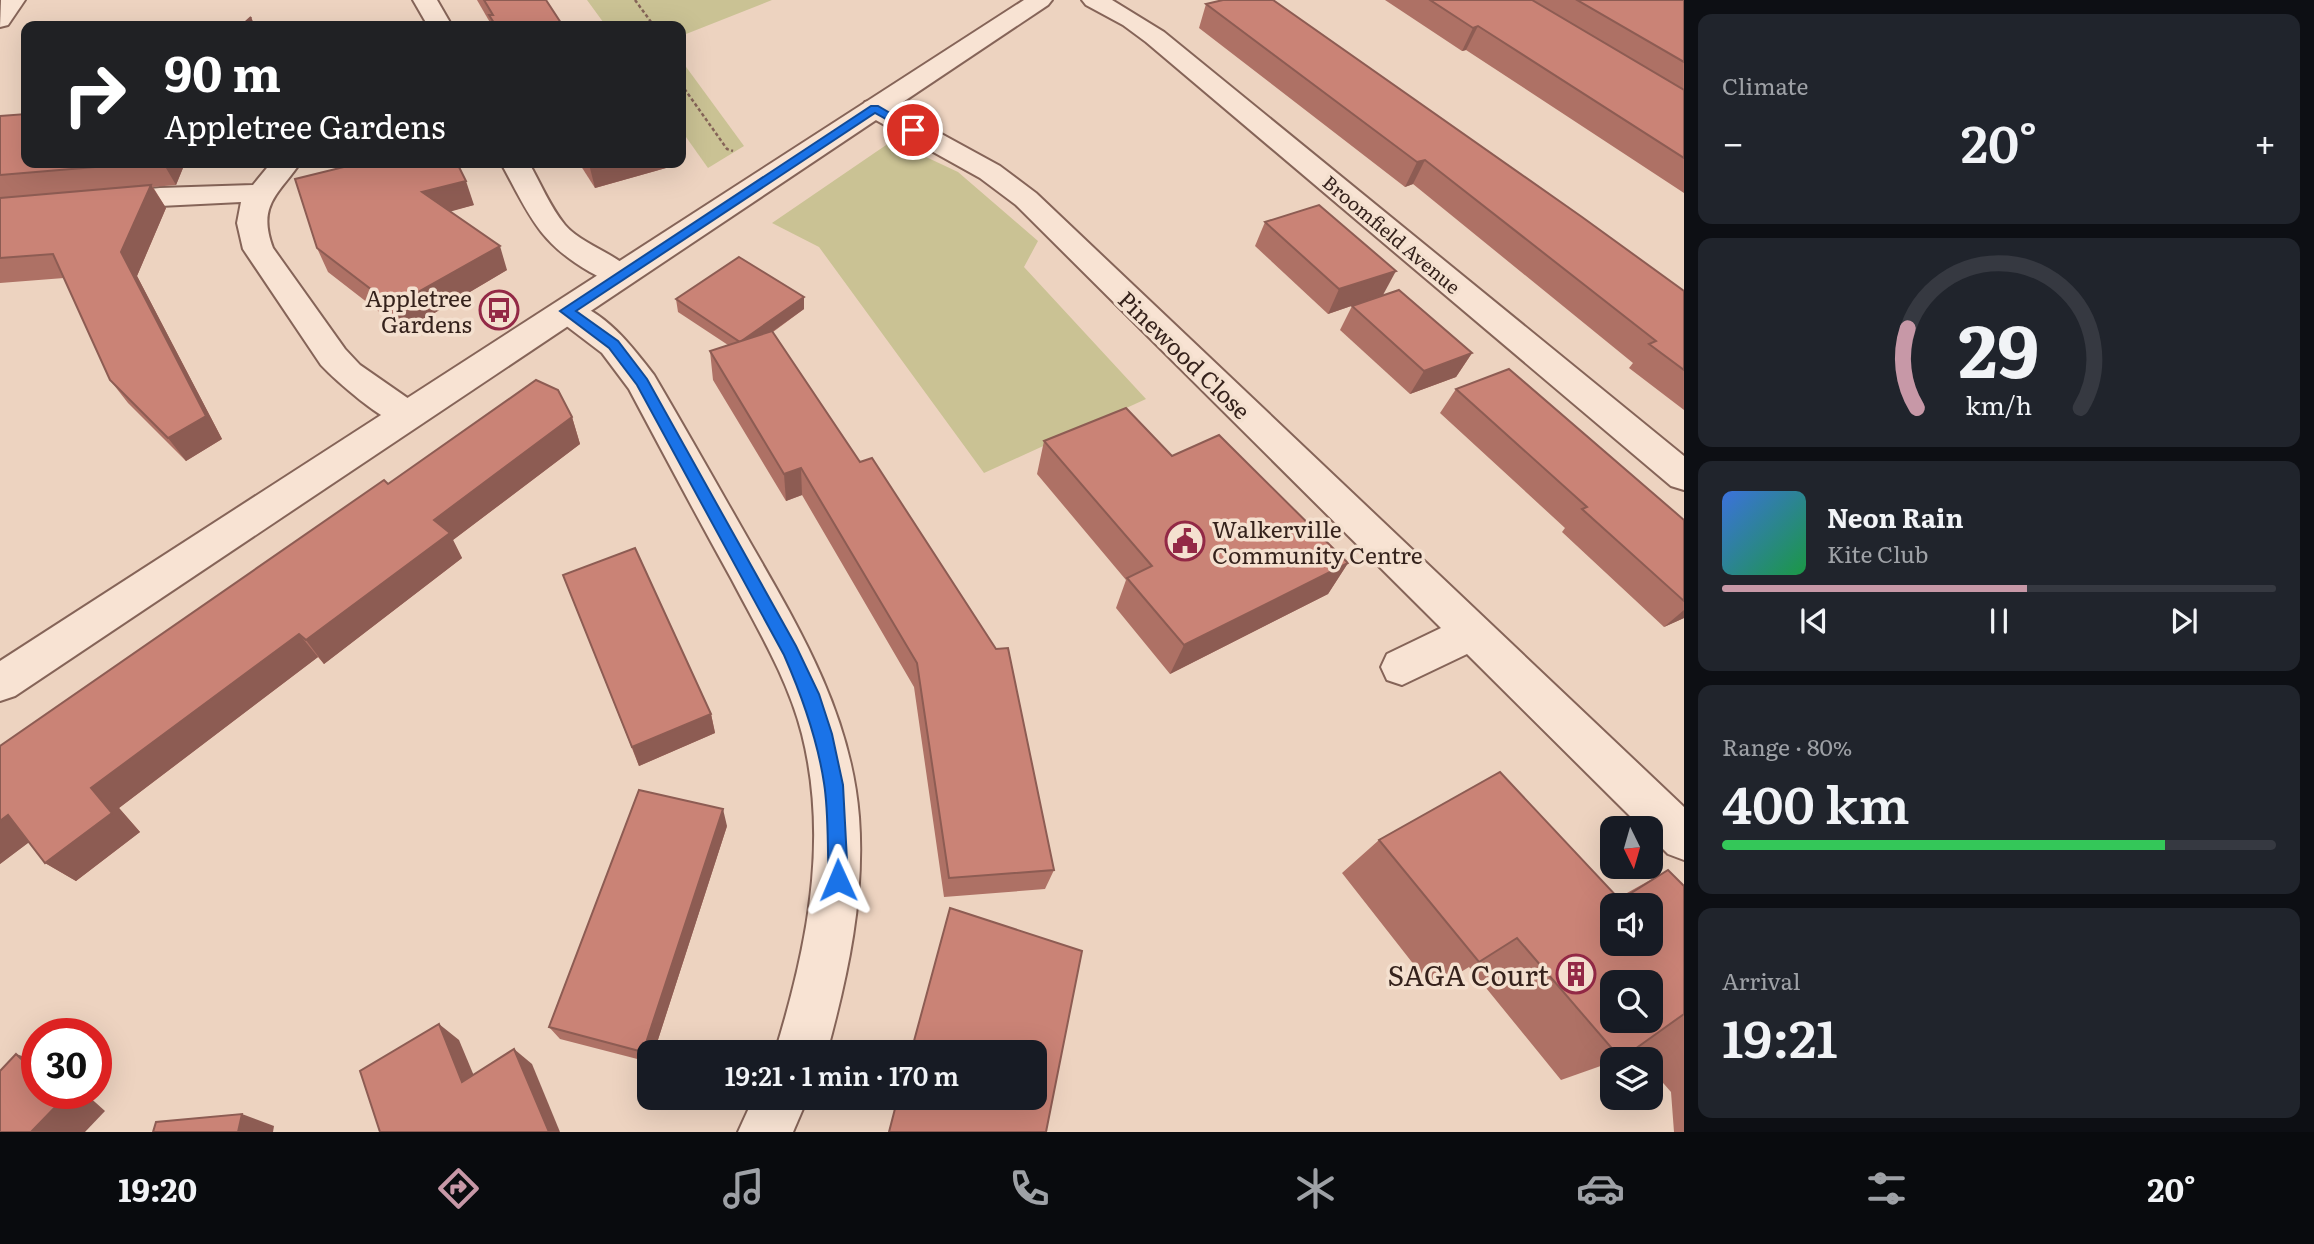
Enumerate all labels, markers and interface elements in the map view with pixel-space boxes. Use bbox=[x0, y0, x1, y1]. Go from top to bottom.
text: 90 m bbox=[164, 34, 281, 107]
icon: right bbox=[49, 49, 140, 140]
text: Climate bbox=[1722, 68, 1808, 102]
pin bbox=[883, 100, 943, 160]
text: Appletree Gardens bbox=[164, 101, 445, 149]
text: 20° bbox=[1961, 102, 2037, 179]
icon: arrive bbox=[894, 111, 932, 149]
text: − bbox=[1722, 112, 1744, 169]
text: + bbox=[2254, 112, 2276, 169]
street label: Broomfield Avenue bbox=[1317, 168, 1467, 300]
place label: Appletree Gardens bbox=[365, 280, 472, 340]
street label: Pinewood Close bbox=[1111, 282, 1259, 426]
bus stop icon: Appletree Gardens bbox=[478, 289, 520, 331]
text: 29 bbox=[1958, 293, 2040, 401]
text: km/h bbox=[1966, 386, 2032, 423]
text: Neon Rain bbox=[1827, 497, 1964, 536]
place label: Walkerville Community Centre bbox=[1212, 511, 1423, 571]
public building icon: Walkerville Community Centre bbox=[1164, 520, 1206, 562]
text: Kite Club bbox=[1827, 536, 1928, 570]
icon: previous bbox=[1795, 602, 1833, 640]
icon: pause bbox=[1980, 602, 2018, 640]
icon: next bbox=[2165, 602, 2203, 640]
text: Range · 80% bbox=[1722, 729, 1852, 763]
text: 400 km bbox=[1722, 763, 1910, 840]
north arrow bbox=[1600, 816, 1662, 878]
map controls bbox=[1600, 816, 1663, 1110]
position arrow bbox=[801, 843, 875, 917]
button: sound bbox=[1600, 893, 1663, 956]
place label: SAGA Court bbox=[1387, 953, 1550, 995]
building icon: SAGA Court bbox=[1555, 953, 1597, 995]
text: Arrival bbox=[1722, 963, 1801, 997]
button: search bbox=[1600, 970, 1663, 1033]
text: 19:21 bbox=[1722, 997, 1838, 1074]
speed limit sign: 30 bbox=[21, 1018, 112, 1109]
button: layers bbox=[1600, 1047, 1663, 1110]
text: 19:21 · 1 min · 170 m bbox=[725, 1055, 959, 1094]
text: 19:20 bbox=[118, 1164, 197, 1212]
icon: directions bbox=[434, 1164, 483, 1213]
icon: music bbox=[719, 1164, 768, 1213]
icon: phone bbox=[1005, 1164, 1054, 1213]
icon: climate bbox=[1291, 1164, 1340, 1213]
icon: car bbox=[1576, 1164, 1625, 1213]
icon: filters bbox=[1862, 1164, 1911, 1213]
text: 20° bbox=[2147, 1164, 2196, 1212]

